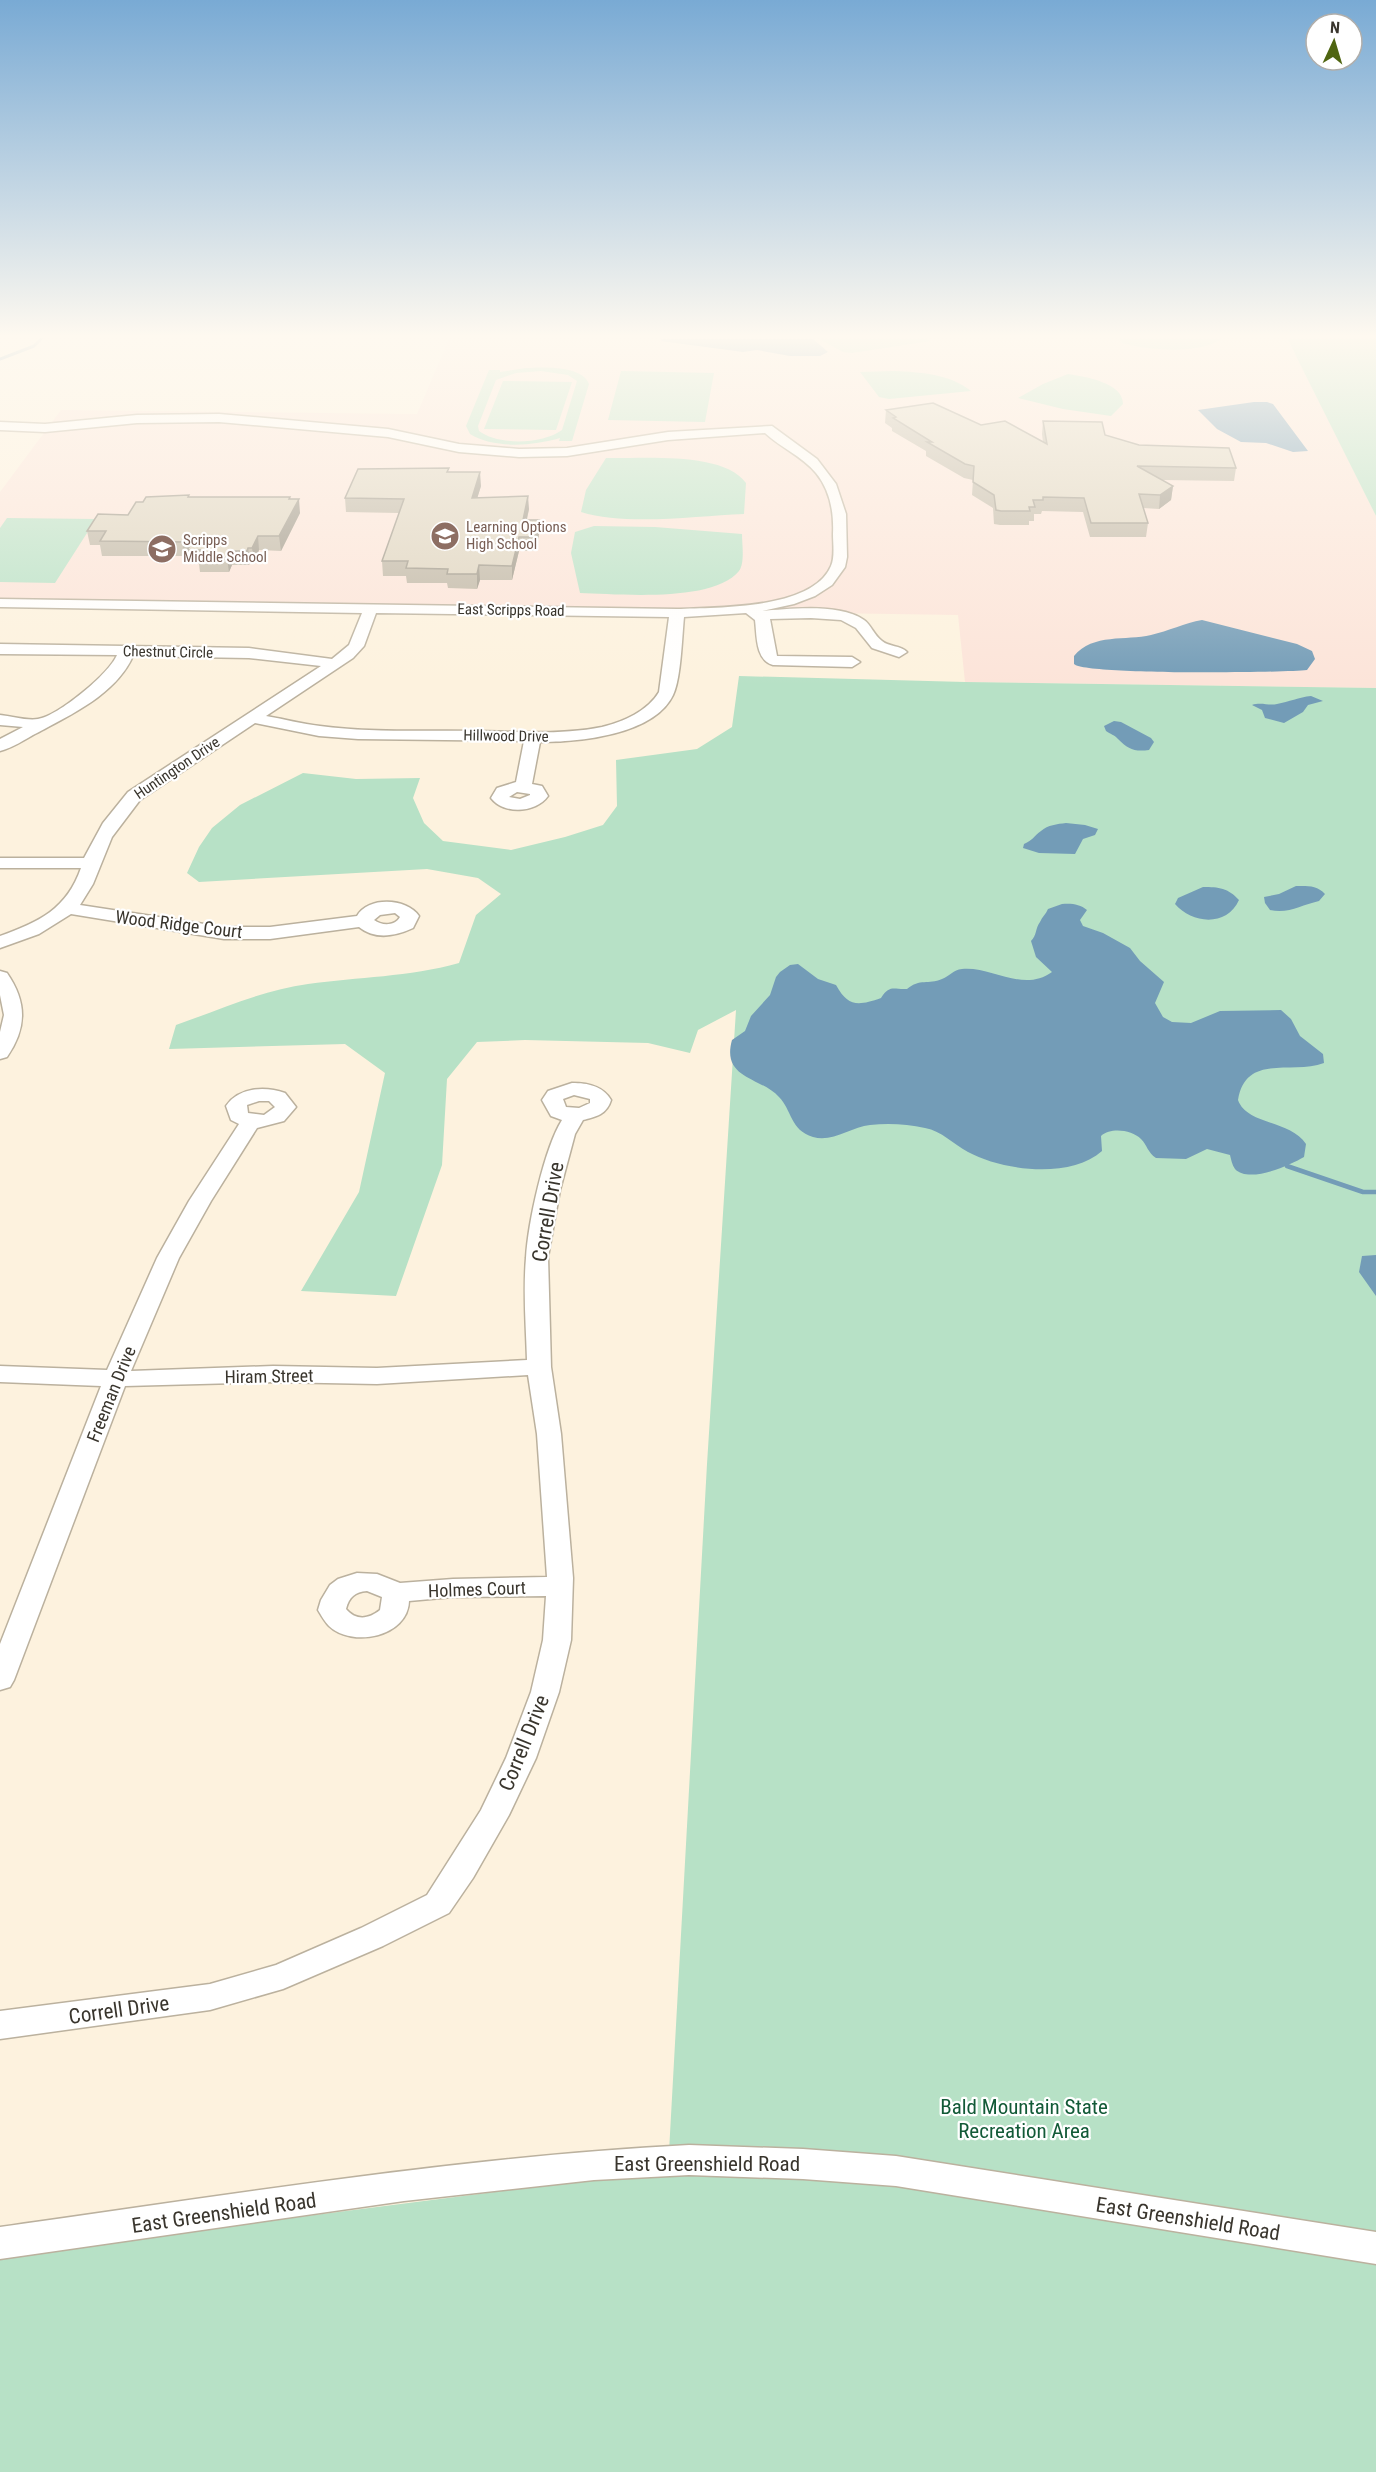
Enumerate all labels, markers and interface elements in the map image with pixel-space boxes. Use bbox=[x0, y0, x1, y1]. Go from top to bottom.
north arrow bbox=[1304, 12, 1364, 72]
text: N bbox=[1329, 18, 1341, 37]
place label: Learning Options High School bbox=[466, 518, 567, 553]
school or university icon: Learning Options High School bbox=[429, 520, 461, 552]
place label: Scripps Middle School bbox=[183, 531, 267, 566]
school or university icon: Scripps Middle School bbox=[146, 533, 178, 565]
street label: East Scripps Road bbox=[457, 600, 565, 620]
street label: Chestnut Circle bbox=[123, 642, 213, 662]
street label: Hillwood Drive bbox=[463, 726, 549, 746]
street label: Huntington Drive bbox=[131, 733, 223, 803]
street label: Wood Ridge Court bbox=[114, 906, 244, 942]
street label: Correll Drive bbox=[527, 1160, 569, 1264]
street label: Freeman Drive bbox=[82, 1343, 140, 1445]
street label: Hiram Street bbox=[224, 1365, 314, 1387]
street label: Holmes Court bbox=[428, 1577, 526, 1601]
street label: Correll Drive bbox=[494, 1691, 554, 1794]
street label: Correll Drive bbox=[67, 1991, 171, 2029]
park label: Bald Mountain State Recreation Area bbox=[940, 2095, 1108, 2143]
street label: East Greenshield Road bbox=[614, 2152, 800, 2176]
street label: East Greenshield Road bbox=[130, 2188, 318, 2238]
street label: East Greenshield Road bbox=[1094, 2193, 1282, 2245]

